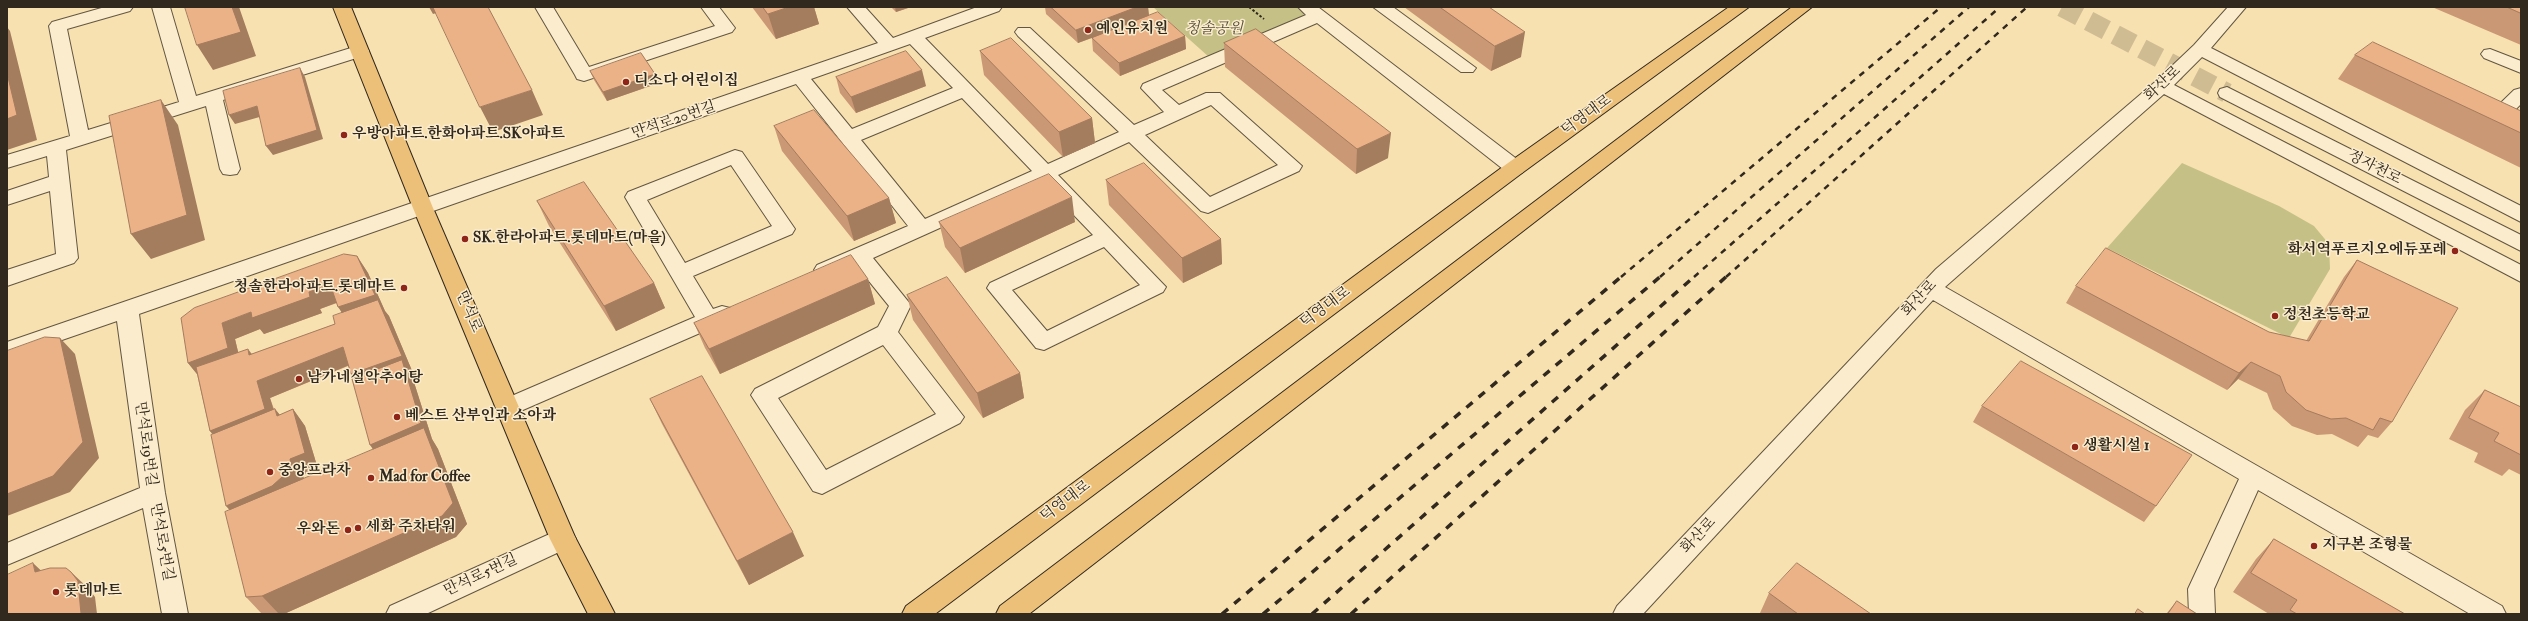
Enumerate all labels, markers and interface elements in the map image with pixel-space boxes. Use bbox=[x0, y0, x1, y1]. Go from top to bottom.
place label: 예인유치원 bbox=[1096, 21, 1168, 39]
park label: 청솔공원 bbox=[1185, 21, 1243, 39]
marker: 예인유치원 bbox=[1083, 25, 1093, 35]
street label: 화산로 bbox=[2141, 63, 2185, 105]
place label: 디소다 어린이집 bbox=[634, 73, 739, 91]
marker: 디소다 어린이집 bbox=[621, 77, 631, 87]
street label: 덕영대로 bbox=[1558, 92, 1616, 140]
street label: 만석로20번길 bbox=[630, 98, 718, 144]
place label: 우방아파트.한화아파트.SK아파트 bbox=[352, 126, 565, 144]
marker: 우방아파트.한화아파트.SK아파트 bbox=[339, 130, 349, 140]
street label: 정자천로 bbox=[2344, 147, 2404, 189]
place label: SK.한라아파트.롯데마트(마을) bbox=[473, 230, 666, 248]
marker: SK.한라아파트.롯데마트(마을) bbox=[460, 234, 470, 244]
place label: 화서역푸르지오에듀포레 bbox=[2288, 242, 2447, 260]
marker: 화서역푸르지오에듀포레 bbox=[2450, 246, 2460, 256]
street label: 화산로 bbox=[1899, 277, 1941, 321]
place label: 청솔한라아파트.롯데마트 bbox=[234, 279, 396, 297]
marker: 청솔한라아파트.롯데마트 bbox=[399, 283, 409, 293]
street label: 덕영대로 bbox=[1297, 283, 1355, 333]
street label: 만석로 bbox=[451, 288, 485, 336]
place label: 정천초등학교 bbox=[2283, 307, 2370, 325]
marker: 정천초등학교 bbox=[2270, 311, 2280, 321]
place label: 남가네설악추어탕 bbox=[307, 370, 423, 388]
marker: 남가네설악추어탕 bbox=[294, 374, 304, 384]
street label: 만석로19번길 bbox=[130, 400, 160, 488]
place label: 베스트 산부인과 소아과 bbox=[405, 408, 556, 426]
marker: 베스트 산부인과 소아과 bbox=[392, 412, 402, 422]
place label: 생활시설 1 bbox=[2083, 438, 2149, 456]
marker: 생활시설 1 bbox=[2070, 442, 2080, 452]
place label: 중앙프라자 bbox=[278, 463, 350, 481]
marker: 중앙프라자 bbox=[265, 467, 275, 477]
place label: Mad for Coffee bbox=[379, 469, 470, 487]
marker: Mad for Coffee bbox=[366, 473, 376, 483]
street label: 덕영대로 bbox=[1037, 477, 1095, 527]
street label: 만석로5번길 bbox=[145, 502, 177, 582]
street label: 화산로 bbox=[1678, 514, 1720, 558]
place label: 세화 주차타워 bbox=[366, 519, 456, 537]
place label: 우와돈 bbox=[297, 521, 340, 539]
marker: 세화 주차타워 bbox=[353, 523, 363, 533]
marker: 우와돈 bbox=[343, 525, 353, 535]
place label: 지구본 조형물 bbox=[2322, 537, 2412, 555]
marker: 지구본 조형물 bbox=[2309, 541, 2319, 551]
street label: 만석로5번길 bbox=[441, 551, 521, 601]
place label: 롯데마트 bbox=[64, 583, 122, 601]
marker: 롯데마트 bbox=[51, 587, 61, 597]

